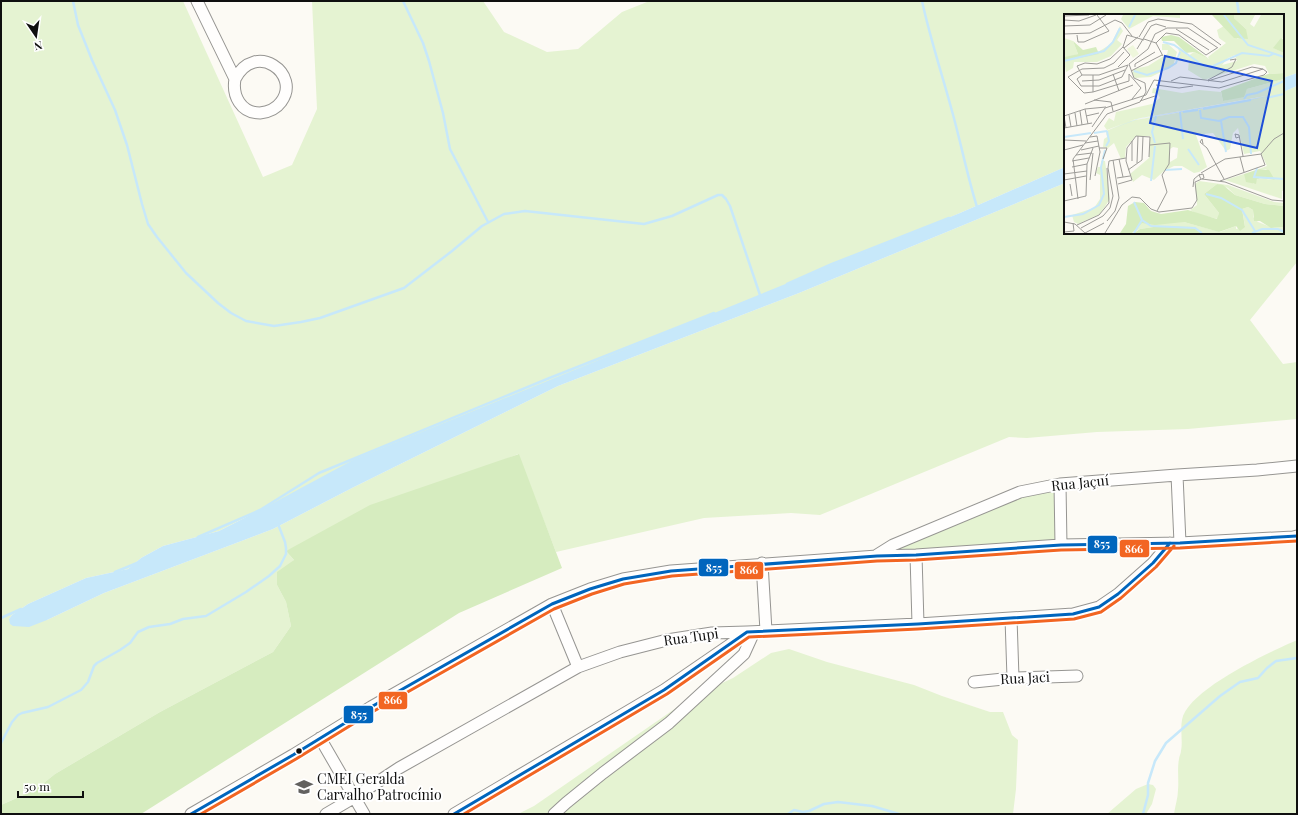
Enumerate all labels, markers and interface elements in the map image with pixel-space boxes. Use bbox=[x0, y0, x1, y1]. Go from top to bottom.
inset map bbox=[1064, 14, 1284, 234]
north arrow bbox=[16, 16, 56, 56]
text: N bbox=[33, 38, 44, 54]
street label: Rua Jaçuí bbox=[1050, 470, 1110, 495]
line badge: 855 bbox=[1087, 535, 1118, 554]
text: 855 bbox=[1094, 536, 1110, 551]
line badge: 866 bbox=[1119, 539, 1150, 558]
text: 866 bbox=[1125, 541, 1143, 556]
line badge: 855 bbox=[698, 558, 729, 577]
text: 855 bbox=[706, 560, 722, 575]
line badge: 866 bbox=[734, 561, 764, 580]
text: 866 bbox=[740, 562, 758, 577]
street label: Rua Tupi bbox=[662, 623, 720, 650]
street label: Rua Jaci bbox=[1000, 667, 1050, 688]
line badge: 866 bbox=[378, 691, 408, 710]
text: 866 bbox=[384, 692, 402, 707]
line badge: 855 bbox=[343, 705, 374, 724]
text: 855 bbox=[351, 707, 367, 722]
unlabelled marker bbox=[294, 746, 304, 756]
place label: CMEI Geralda Carvalho Patrocínio bbox=[317, 769, 442, 804]
scale bar bbox=[18, 773, 83, 799]
school or university icon: CMEI Geralda Carvalho Patrocínio bbox=[294, 777, 314, 797]
text: 50 m bbox=[24, 778, 50, 794]

